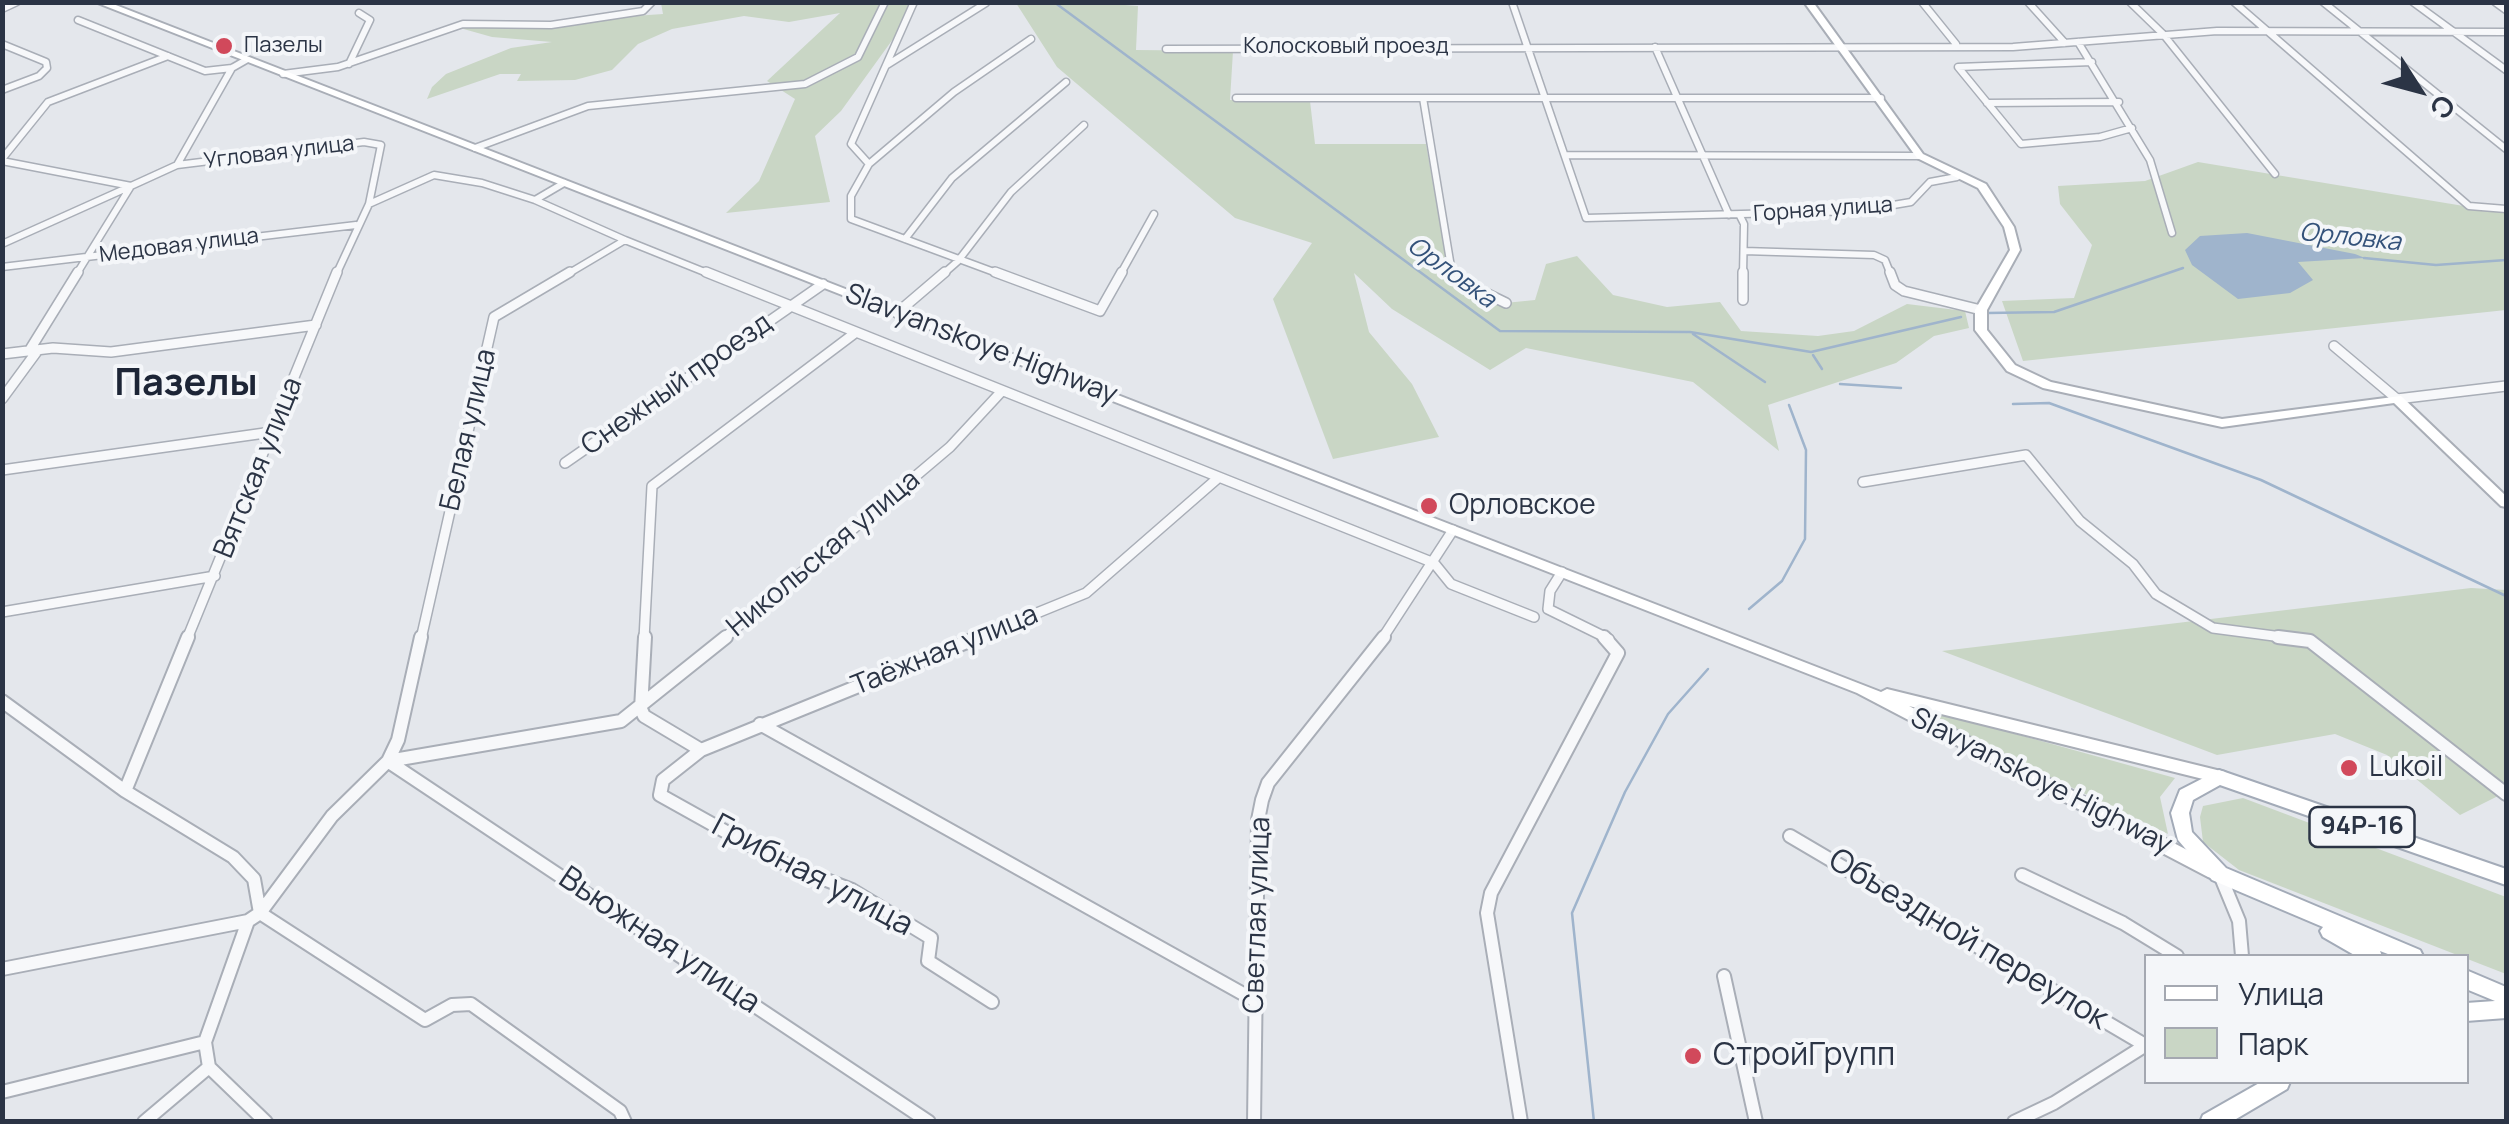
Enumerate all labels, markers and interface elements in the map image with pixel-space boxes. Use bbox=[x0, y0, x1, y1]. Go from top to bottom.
place label: Пазелы bbox=[244, 33, 323, 59]
street label: Колосковый проезд bbox=[1243, 34, 1449, 60]
marker: Пазелы bbox=[213, 35, 235, 57]
north arrow bbox=[2369, 40, 2469, 140]
text: С bbox=[2422, 88, 2465, 127]
street label: Угловая улица bbox=[202, 131, 356, 175]
street label: Горная улица bbox=[1752, 192, 1894, 228]
water label: Орловка bbox=[2298, 218, 2402, 258]
street label: Медовая улица bbox=[98, 223, 260, 269]
water label: Орловка bbox=[1401, 231, 1501, 315]
street label: Slavyanskoye Highway bbox=[840, 278, 1122, 412]
street label: Снежный проезд bbox=[575, 307, 779, 463]
street label: Белая улица bbox=[434, 346, 504, 514]
district label: Пазелы bbox=[114, 361, 258, 407]
street label: Вятская улица bbox=[208, 373, 310, 563]
street label: Никольская улица bbox=[721, 464, 927, 644]
place label: Орловское bbox=[1449, 489, 1596, 523]
marker: Орловское bbox=[1418, 495, 1440, 517]
street label: Таёжная улица bbox=[847, 598, 1043, 704]
street label: Slavyanskoye Highway bbox=[1905, 701, 2177, 863]
place label: Lukoil bbox=[2369, 751, 2443, 785]
marker: Lukoil bbox=[2338, 757, 2360, 779]
street label: Грибная улица bbox=[705, 807, 919, 945]
road number: 94Р-16 bbox=[2310, 807, 2414, 847]
street label: Светлая улица bbox=[1238, 816, 1278, 1014]
street label: Объездной переулок bbox=[1821, 841, 2115, 1039]
street label: Вьюжная улица bbox=[551, 859, 767, 1023]
legend bbox=[2144, 954, 2469, 1084]
text: Улица bbox=[2238, 973, 2324, 1014]
text: Парк bbox=[2238, 1023, 2308, 1064]
place label: СтройГрупп bbox=[1713, 1037, 1895, 1075]
marker: СтройГрупп bbox=[1682, 1045, 1704, 1067]

